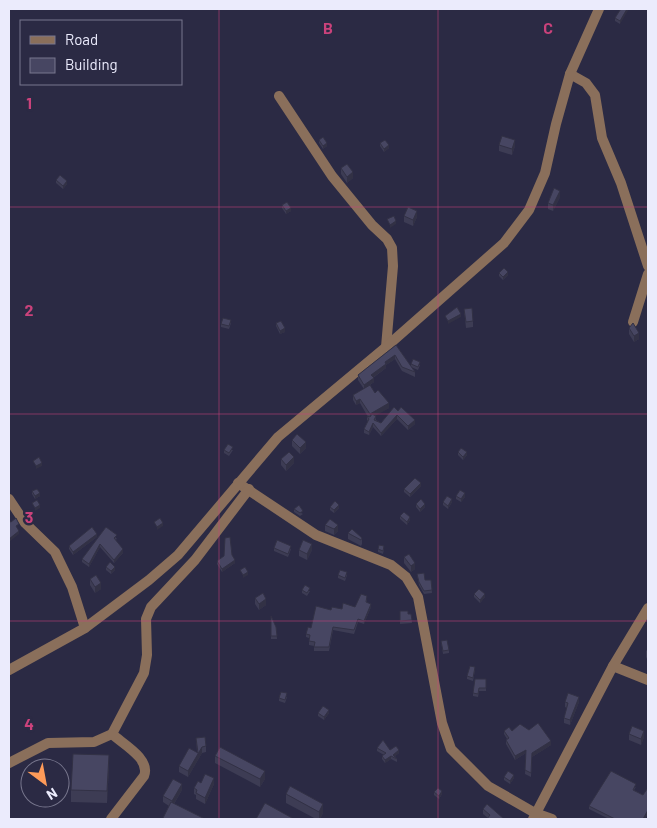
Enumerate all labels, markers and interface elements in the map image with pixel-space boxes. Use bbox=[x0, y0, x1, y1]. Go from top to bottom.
text: B bbox=[323, 18, 333, 37]
text: C bbox=[543, 18, 553, 37]
legend bbox=[20, 20, 182, 85]
text: Road bbox=[65, 30, 98, 48]
text: Building bbox=[65, 55, 118, 73]
text: 1 bbox=[26, 93, 32, 112]
text: 2 bbox=[25, 300, 34, 319]
text: 3 bbox=[25, 507, 33, 526]
text: 4 bbox=[24, 714, 34, 733]
north arrow bbox=[20, 758, 70, 808]
text: N bbox=[44, 785, 61, 804]

